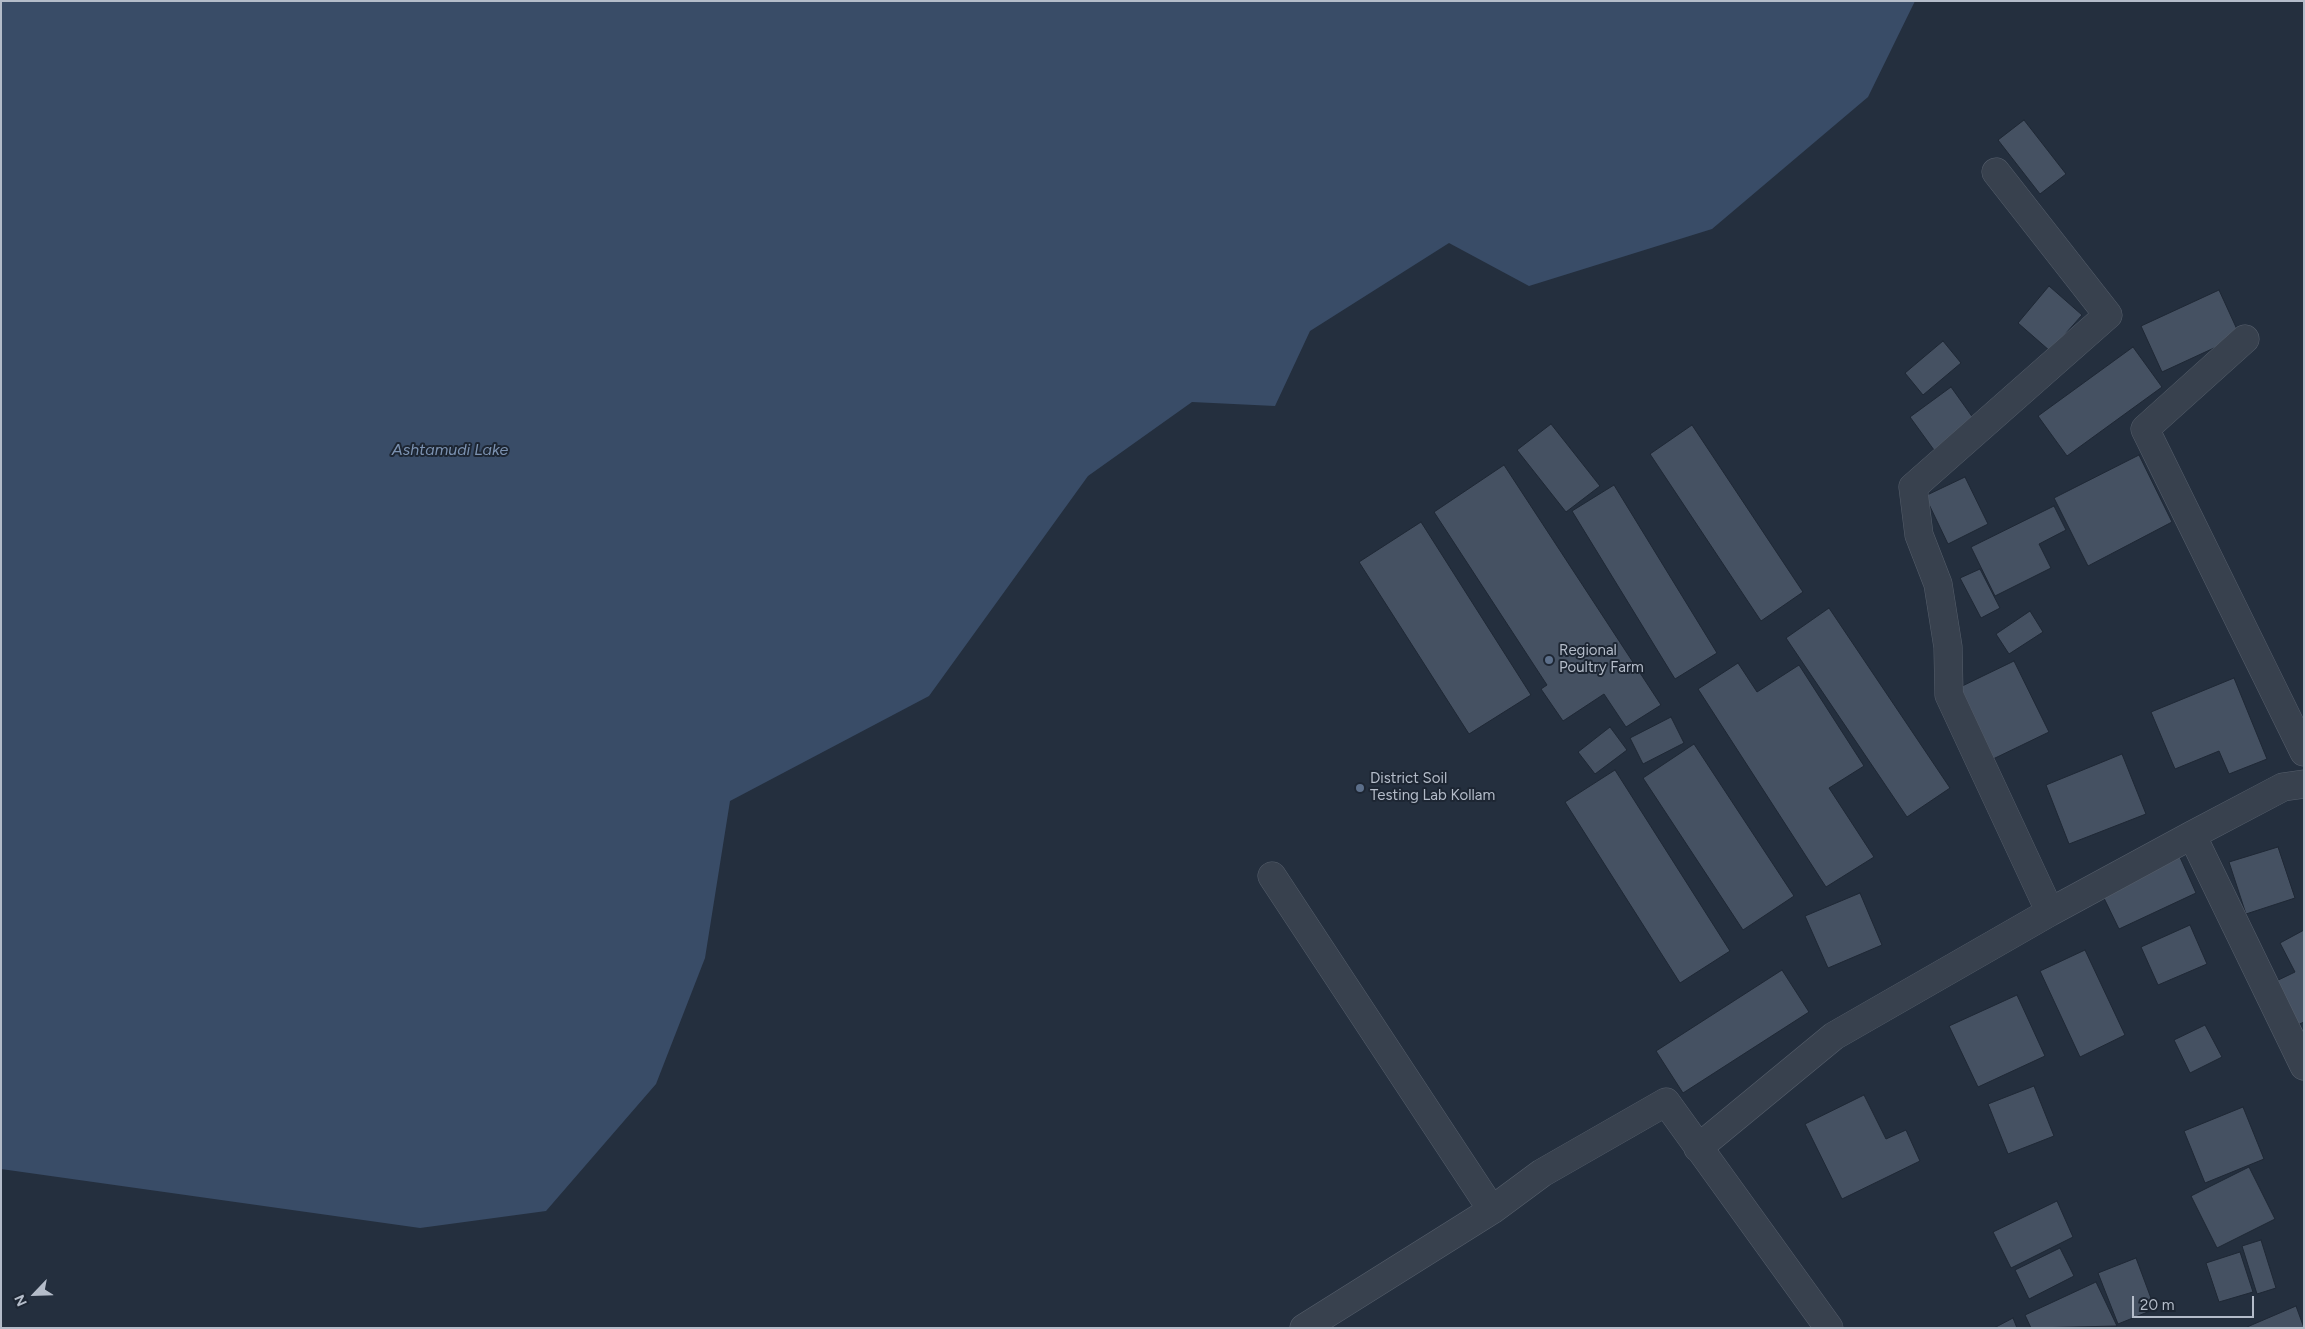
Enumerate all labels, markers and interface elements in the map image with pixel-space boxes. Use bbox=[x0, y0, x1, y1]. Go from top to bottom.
water label: Ashtamudi Lake bbox=[392, 440, 508, 460]
place label: Regional Poultry Farm bbox=[1559, 642, 1644, 677]
marker: Regional Poultry Farm bbox=[1543, 654, 1555, 666]
place label: District Soil Testing Lab Kollam bbox=[1370, 770, 1495, 805]
marker: District Soil Testing Lab Kollam bbox=[1354, 782, 1366, 794]
north arrow bbox=[10, 1269, 60, 1319]
scale bar bbox=[2135, 1286, 2258, 1318]
text: N bbox=[11, 1292, 31, 1309]
text: 20 m bbox=[2140, 1296, 2174, 1314]

